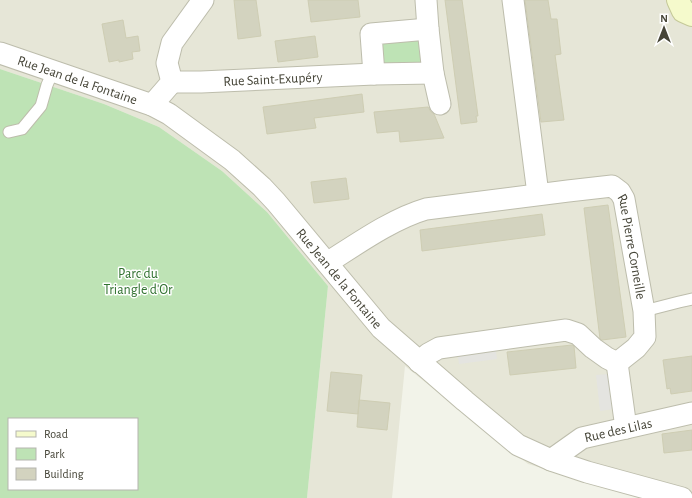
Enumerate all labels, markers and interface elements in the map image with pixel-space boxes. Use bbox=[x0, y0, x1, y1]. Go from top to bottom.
north arrow bbox=[644, 8, 684, 48]
text: N bbox=[660, 13, 668, 24]
street label: Rue Jean de la Fontaine bbox=[16, 54, 139, 107]
street label: Rue Saint-Exupéry bbox=[223, 70, 323, 89]
street label: Rue Pierre Corneille bbox=[614, 192, 648, 301]
street label: Rue Jean de la Fontaine bbox=[293, 226, 384, 332]
park label: Parc du Triangle d'Or bbox=[103, 267, 173, 297]
street label: Rue des Lilas bbox=[583, 416, 653, 445]
legend bbox=[8, 418, 138, 490]
text: Road bbox=[44, 428, 68, 440]
text: Park bbox=[44, 448, 65, 460]
text: Building bbox=[44, 468, 84, 480]

